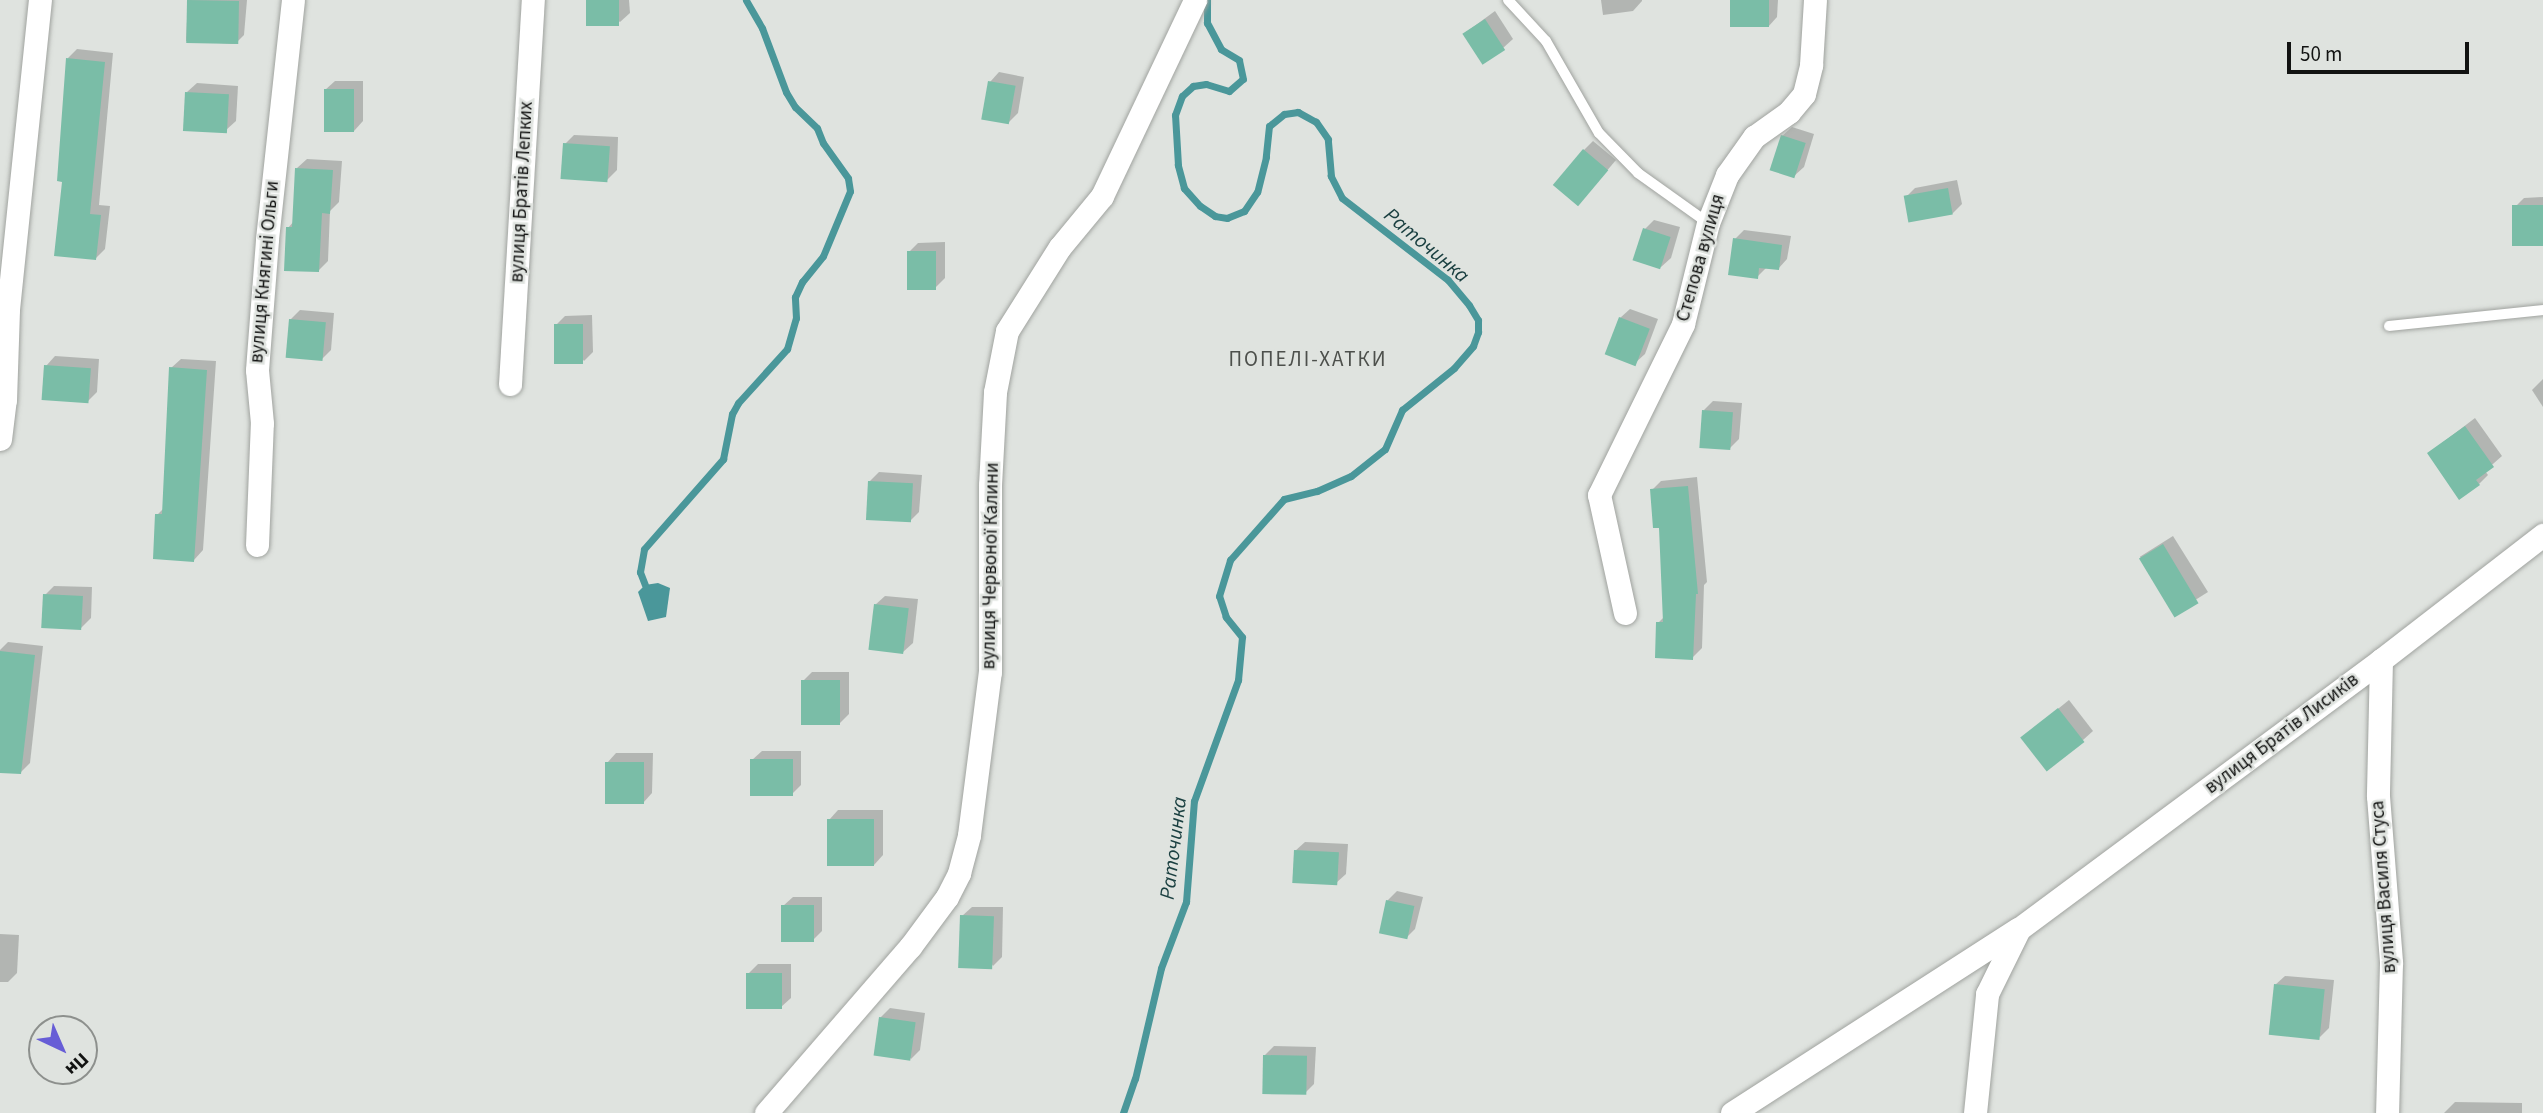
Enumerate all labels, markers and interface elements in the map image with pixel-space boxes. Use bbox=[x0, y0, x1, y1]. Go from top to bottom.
scale bar bbox=[2291, 28, 2473, 72]
text: 50 m bbox=[2300, 39, 2342, 69]
street label: вулиця Братів Лепких bbox=[506, 101, 538, 283]
street label: вулиця Княгині Ольги bbox=[246, 180, 284, 364]
street label: Степова вулиця bbox=[1672, 192, 1730, 324]
water label: Раточинка bbox=[1379, 202, 1475, 288]
district label: ПОПЕЛІ-ХАТКИ bbox=[1230, 346, 1386, 372]
street label: вулиця Червоної Калини bbox=[978, 462, 1004, 670]
street label: вулиця Братів Лисиків bbox=[2201, 669, 2363, 799]
water label: Раточинка bbox=[1154, 795, 1192, 901]
street label: вулиця Василя Стуса bbox=[2367, 800, 2401, 974]
north arrow bbox=[28, 1015, 98, 1085]
text: Пн bbox=[59, 1046, 94, 1082]

